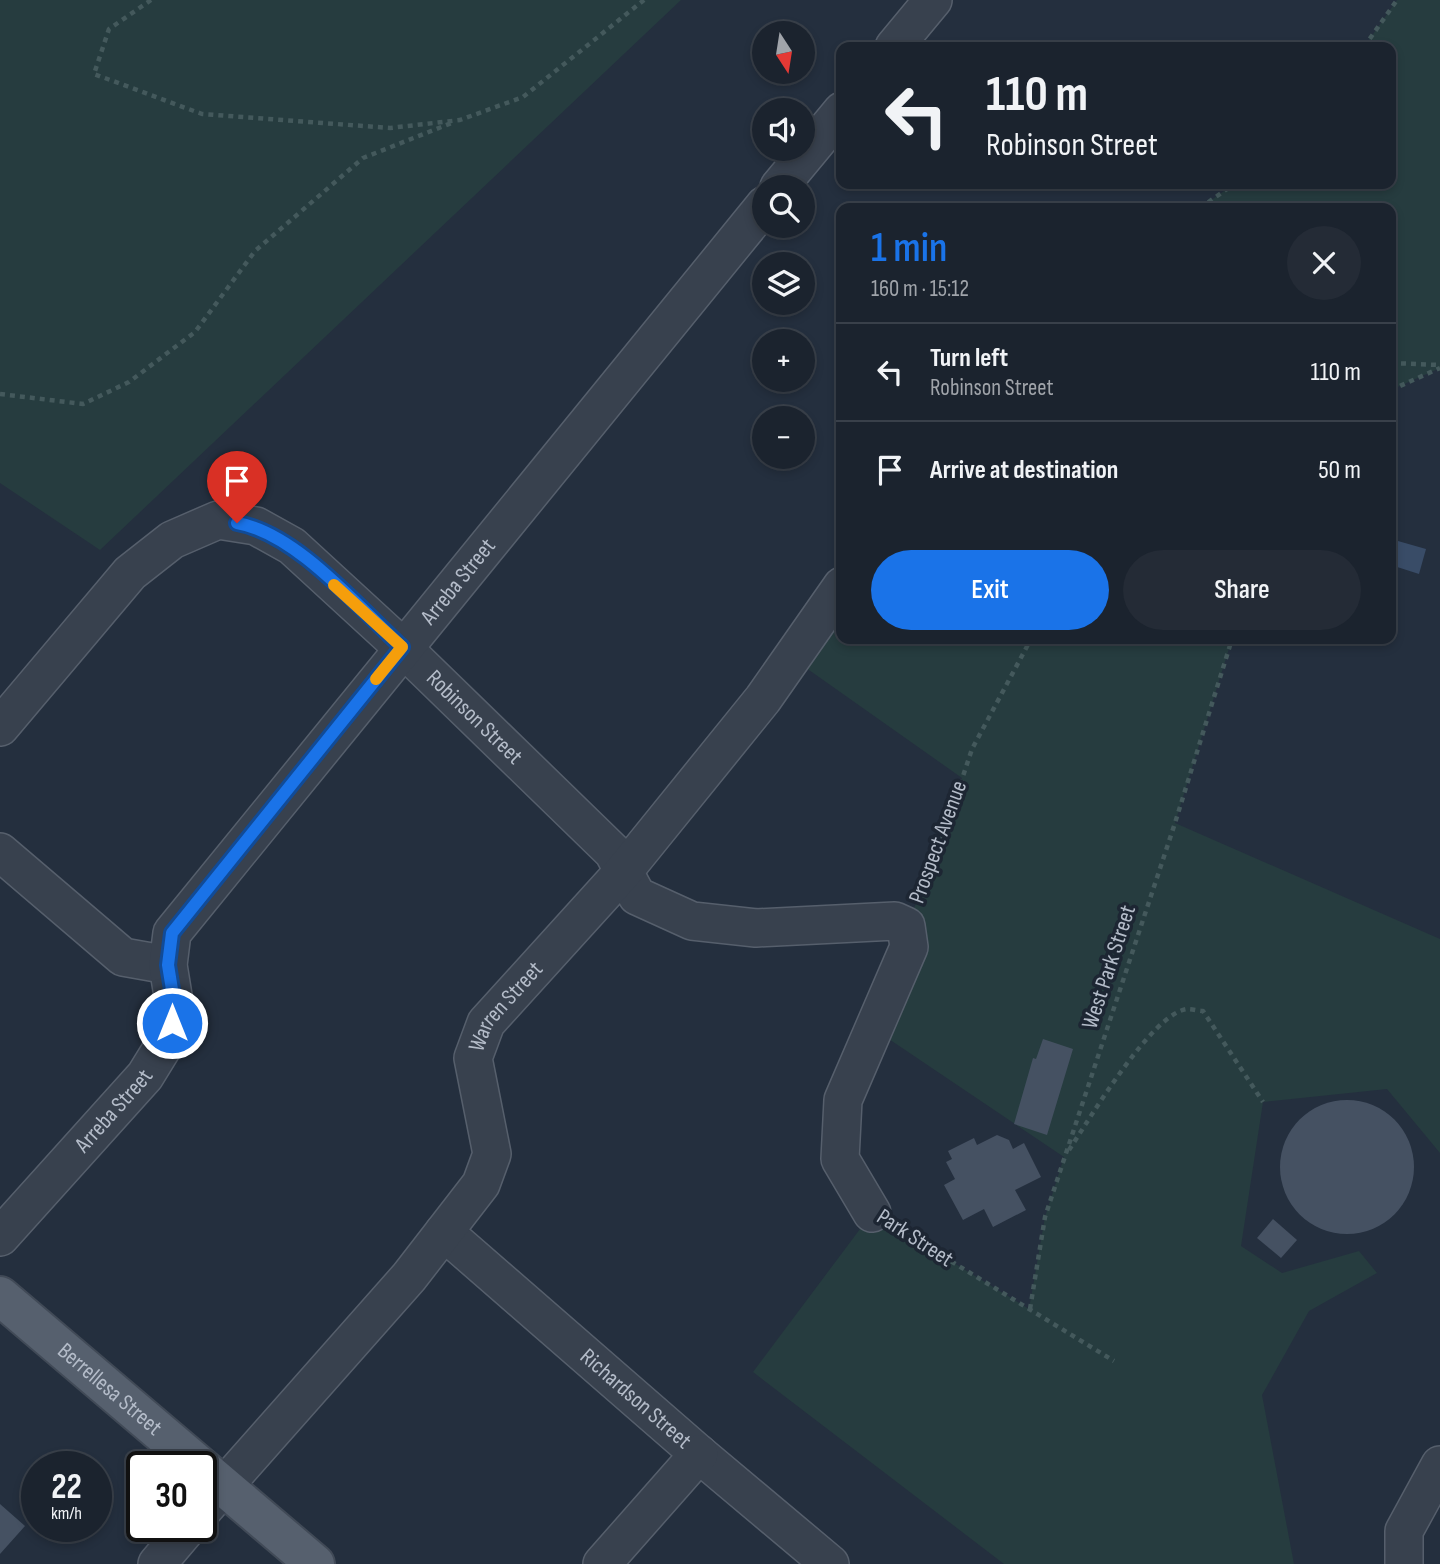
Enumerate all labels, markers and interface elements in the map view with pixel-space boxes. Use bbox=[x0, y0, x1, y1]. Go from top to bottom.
north arrow bbox=[752, 21, 816, 84]
map controls bbox=[752, 21, 815, 469]
text: 110 m bbox=[986, 66, 1088, 125]
icon: left bbox=[871, 70, 962, 161]
button: sound bbox=[752, 98, 815, 161]
text: Robinson Street bbox=[986, 126, 1158, 165]
button: search bbox=[752, 175, 815, 238]
text: 1 min bbox=[871, 223, 947, 274]
button: close bbox=[1287, 226, 1361, 300]
button: layers bbox=[752, 252, 815, 315]
text: 160 m · 15:12 bbox=[871, 275, 969, 303]
button: + bbox=[752, 329, 815, 392]
text: Turn left bbox=[930, 343, 1008, 374]
icon: left bbox=[871, 353, 909, 391]
text: 110 m bbox=[1310, 357, 1361, 388]
text: Robinson Street bbox=[930, 374, 1053, 402]
button: − bbox=[752, 406, 815, 469]
pin bbox=[207, 451, 267, 523]
icon: arrive bbox=[871, 451, 909, 489]
text: Arrive at destination bbox=[930, 455, 1118, 486]
text: 50 m bbox=[1318, 455, 1361, 486]
icon: arrive bbox=[218, 462, 256, 500]
street label: Arreba Street bbox=[414, 533, 502, 631]
button: Exit bbox=[871, 550, 1109, 630]
button: Share bbox=[1123, 550, 1361, 630]
street label: Robinson Street bbox=[420, 664, 528, 770]
street label: Prospect Avenue bbox=[903, 777, 973, 907]
street label: West Park Street bbox=[1076, 902, 1142, 1032]
street label: Warren Street bbox=[463, 956, 549, 1055]
position arrow bbox=[135, 986, 209, 1060]
street label: Arreba Street bbox=[68, 1065, 159, 1159]
street label: Park Street bbox=[871, 1203, 959, 1273]
street label: Berrellesa Street bbox=[52, 1337, 168, 1442]
street label: Richardson Street bbox=[574, 1343, 697, 1455]
speed limit sign: 30 bbox=[126, 1451, 217, 1542]
text: 22 bbox=[51, 1466, 82, 1509]
text: km/h bbox=[51, 1503, 82, 1524]

